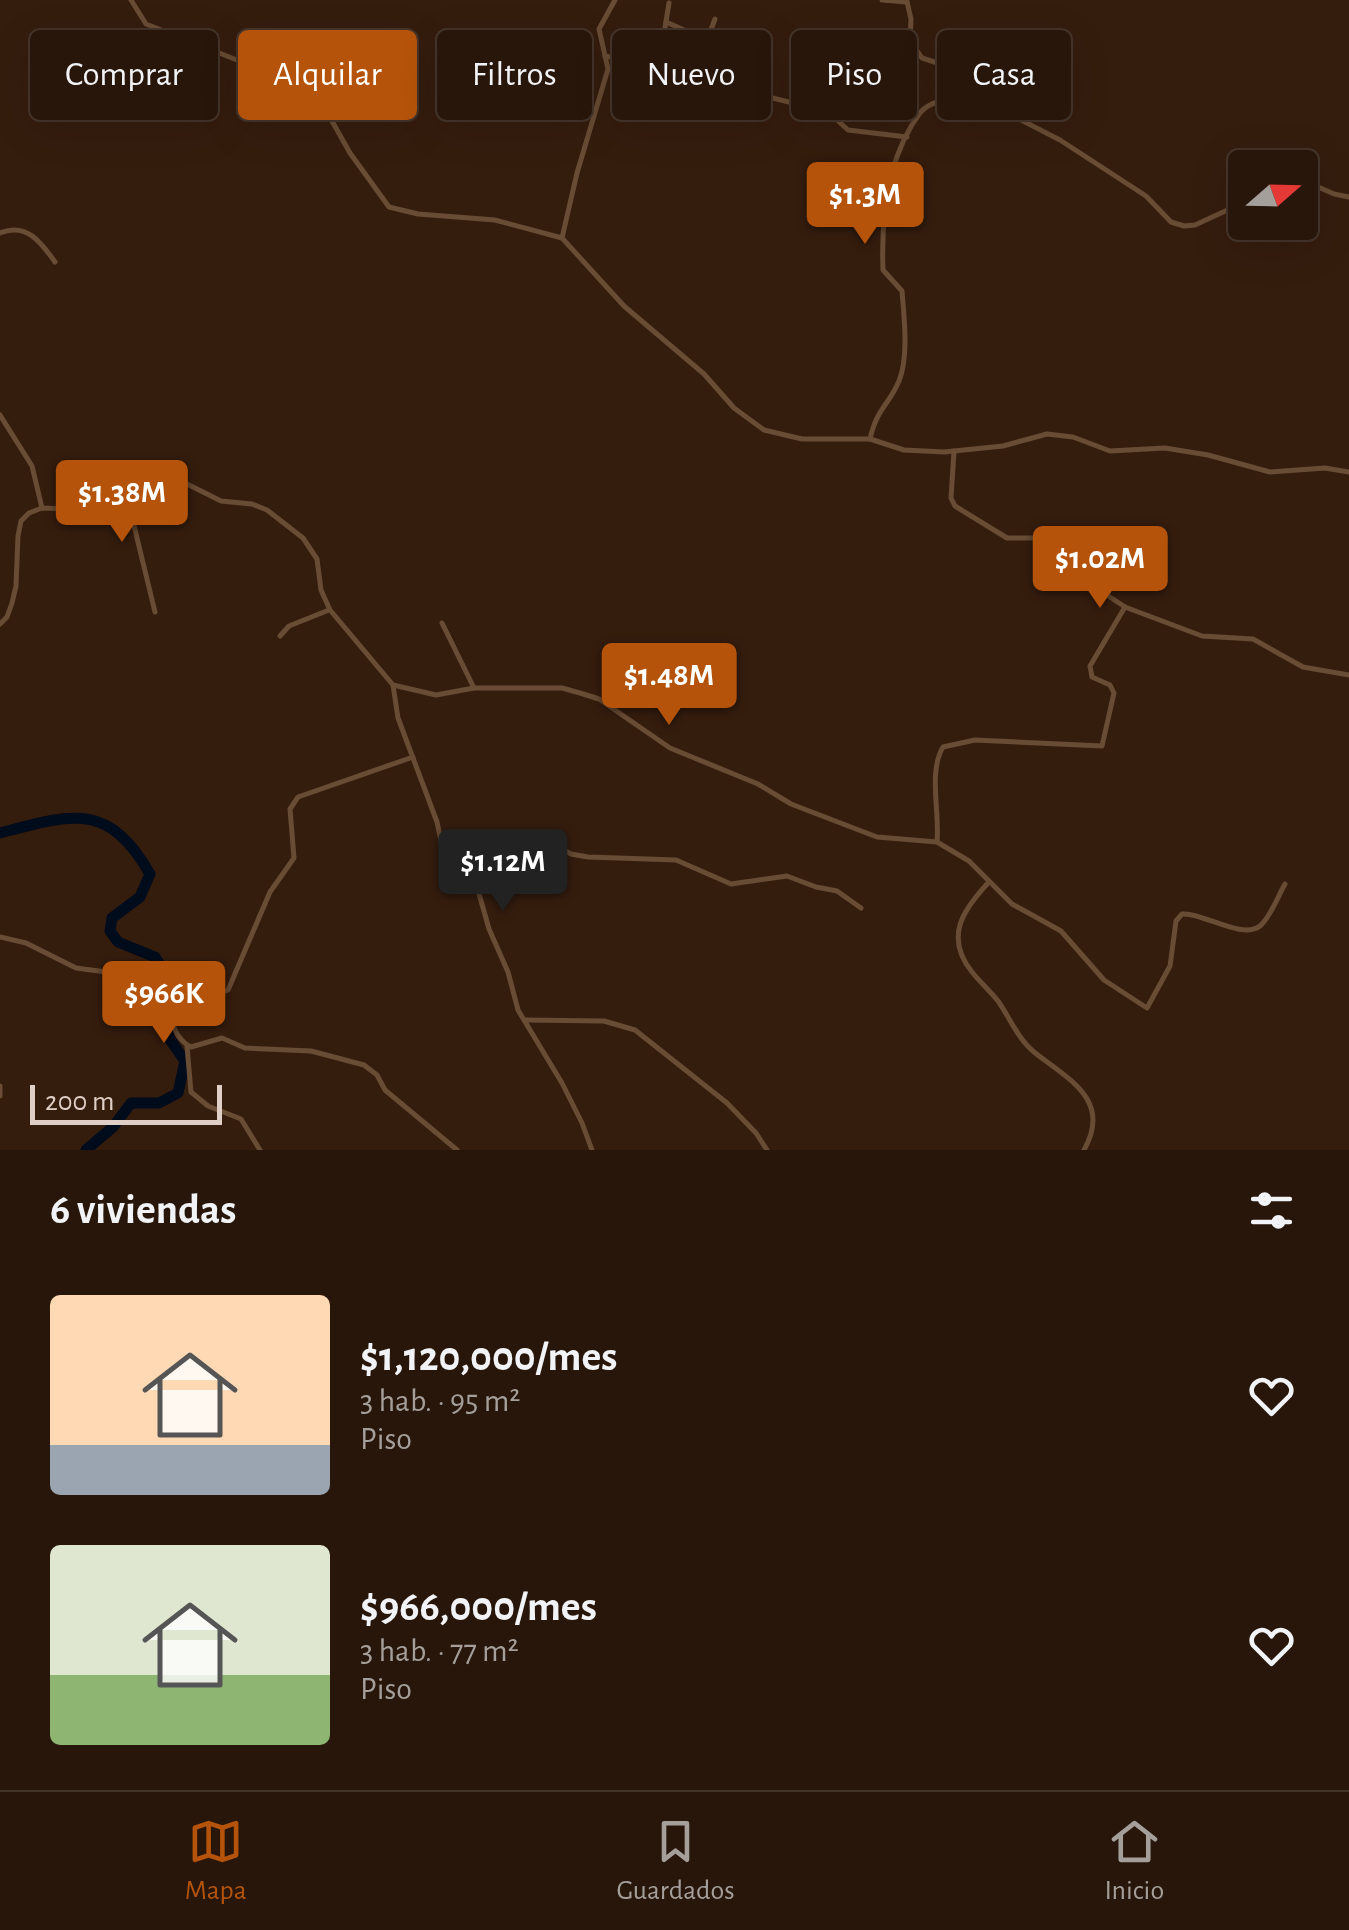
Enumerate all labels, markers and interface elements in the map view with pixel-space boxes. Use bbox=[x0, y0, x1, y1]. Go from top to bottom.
chip: Comprar bbox=[30, 30, 218, 120]
chip: Alquilar bbox=[238, 30, 417, 120]
chip: Filtros bbox=[437, 30, 592, 120]
chip: Nuevo bbox=[612, 30, 771, 120]
chip: Piso bbox=[791, 30, 917, 120]
chip: Casa bbox=[937, 30, 1071, 120]
north arrow bbox=[1228, 150, 1318, 240]
map controls bbox=[1228, 150, 1318, 240]
pin: $1.3M bbox=[795, 162, 935, 247]
text: $1.3M bbox=[829, 178, 901, 210]
pin: $1.38M bbox=[41, 460, 203, 545]
text: $1.38M bbox=[78, 476, 166, 508]
pin: $1.02M bbox=[1019, 526, 1181, 611]
text: $1.02M bbox=[1055, 542, 1145, 574]
pin: $1.48M bbox=[588, 643, 750, 728]
text: $1.48M bbox=[624, 659, 714, 691]
pin: $1.12M bbox=[422, 829, 584, 914]
text: $1.12M bbox=[460, 845, 546, 877]
pin: $966K bbox=[94, 961, 234, 1046]
text: $966K bbox=[124, 977, 204, 1009]
scale bar bbox=[30, 1080, 222, 1124]
text: 200 m bbox=[45, 1088, 114, 1116]
icon: filters bbox=[1244, 1183, 1299, 1238]
text: 6 viviendas bbox=[50, 1189, 236, 1231]
icon: home bbox=[130, 1335, 250, 1455]
text: $1,120,000/mes bbox=[360, 1336, 617, 1378]
icon: heart bbox=[1244, 1368, 1299, 1423]
text: 3 hab. · 95 m² bbox=[360, 1385, 521, 1417]
text: Piso bbox=[360, 1423, 412, 1455]
icon: home bbox=[130, 1585, 250, 1705]
text: $966,000/mes bbox=[360, 1586, 597, 1628]
icon: heart bbox=[1244, 1618, 1299, 1673]
text: 3 hab. · 77 m² bbox=[360, 1635, 519, 1667]
text: Piso bbox=[360, 1673, 412, 1705]
tab: Mapa bbox=[185, 1814, 247, 1908]
tab: Guardados bbox=[616, 1814, 735, 1908]
tab: Inicio bbox=[1104, 1814, 1164, 1908]

